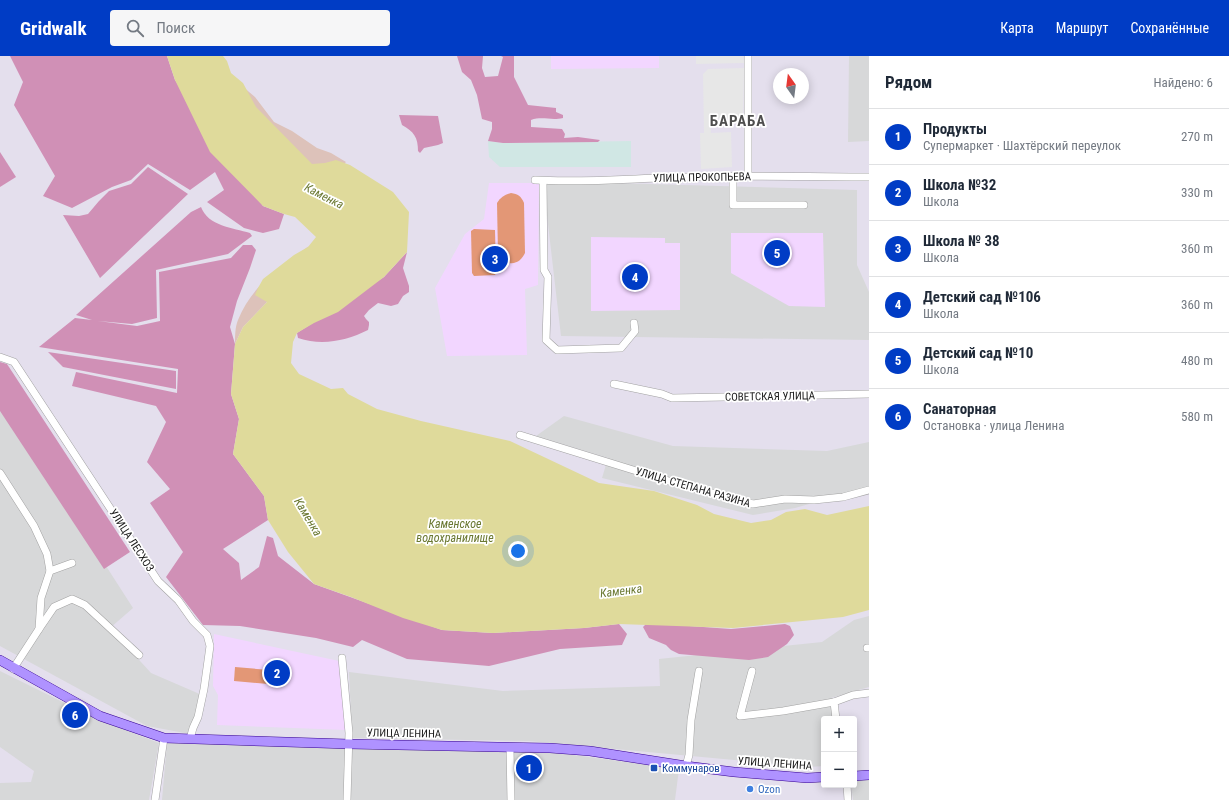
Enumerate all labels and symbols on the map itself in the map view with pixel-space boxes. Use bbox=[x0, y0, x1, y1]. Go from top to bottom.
north arrow bbox=[773, 68, 809, 104]
district label: БАРАБА bbox=[710, 112, 766, 130]
street label: УЛИЦА ПРОКОПЬЕВА bbox=[653, 170, 752, 185]
water label: Каменка bbox=[302, 180, 346, 212]
pin: 5 bbox=[764, 238, 790, 268]
pin: 3 bbox=[482, 244, 508, 274]
pin: 4 bbox=[622, 262, 648, 292]
street label: СОВЕТСКАЯ УЛИЦА bbox=[725, 389, 816, 404]
street label: УЛИЦА СТЕПАНА РАЗИНА bbox=[634, 465, 752, 510]
water label: Каменка bbox=[291, 495, 325, 539]
street label: УЛИЦА ЛЕСХОЗ bbox=[107, 507, 157, 574]
water label: Каменское водохранилище bbox=[416, 517, 494, 545]
your location bbox=[508, 541, 528, 561]
water label: Каменка bbox=[599, 581, 643, 601]
pin: 2 bbox=[264, 658, 290, 688]
pin: 6 bbox=[62, 700, 88, 730]
street label: УЛИЦА ЛЕНИНА bbox=[367, 726, 442, 741]
pin: 1 bbox=[516, 753, 542, 783]
street label: УЛИЦА ЛЕНИНА bbox=[737, 754, 813, 773]
place label: Коммунаров bbox=[662, 762, 720, 775]
marker: Коммунаров bbox=[649, 763, 659, 773]
place label: Ozon bbox=[758, 783, 780, 796]
marker: Ozon bbox=[745, 784, 755, 794]

